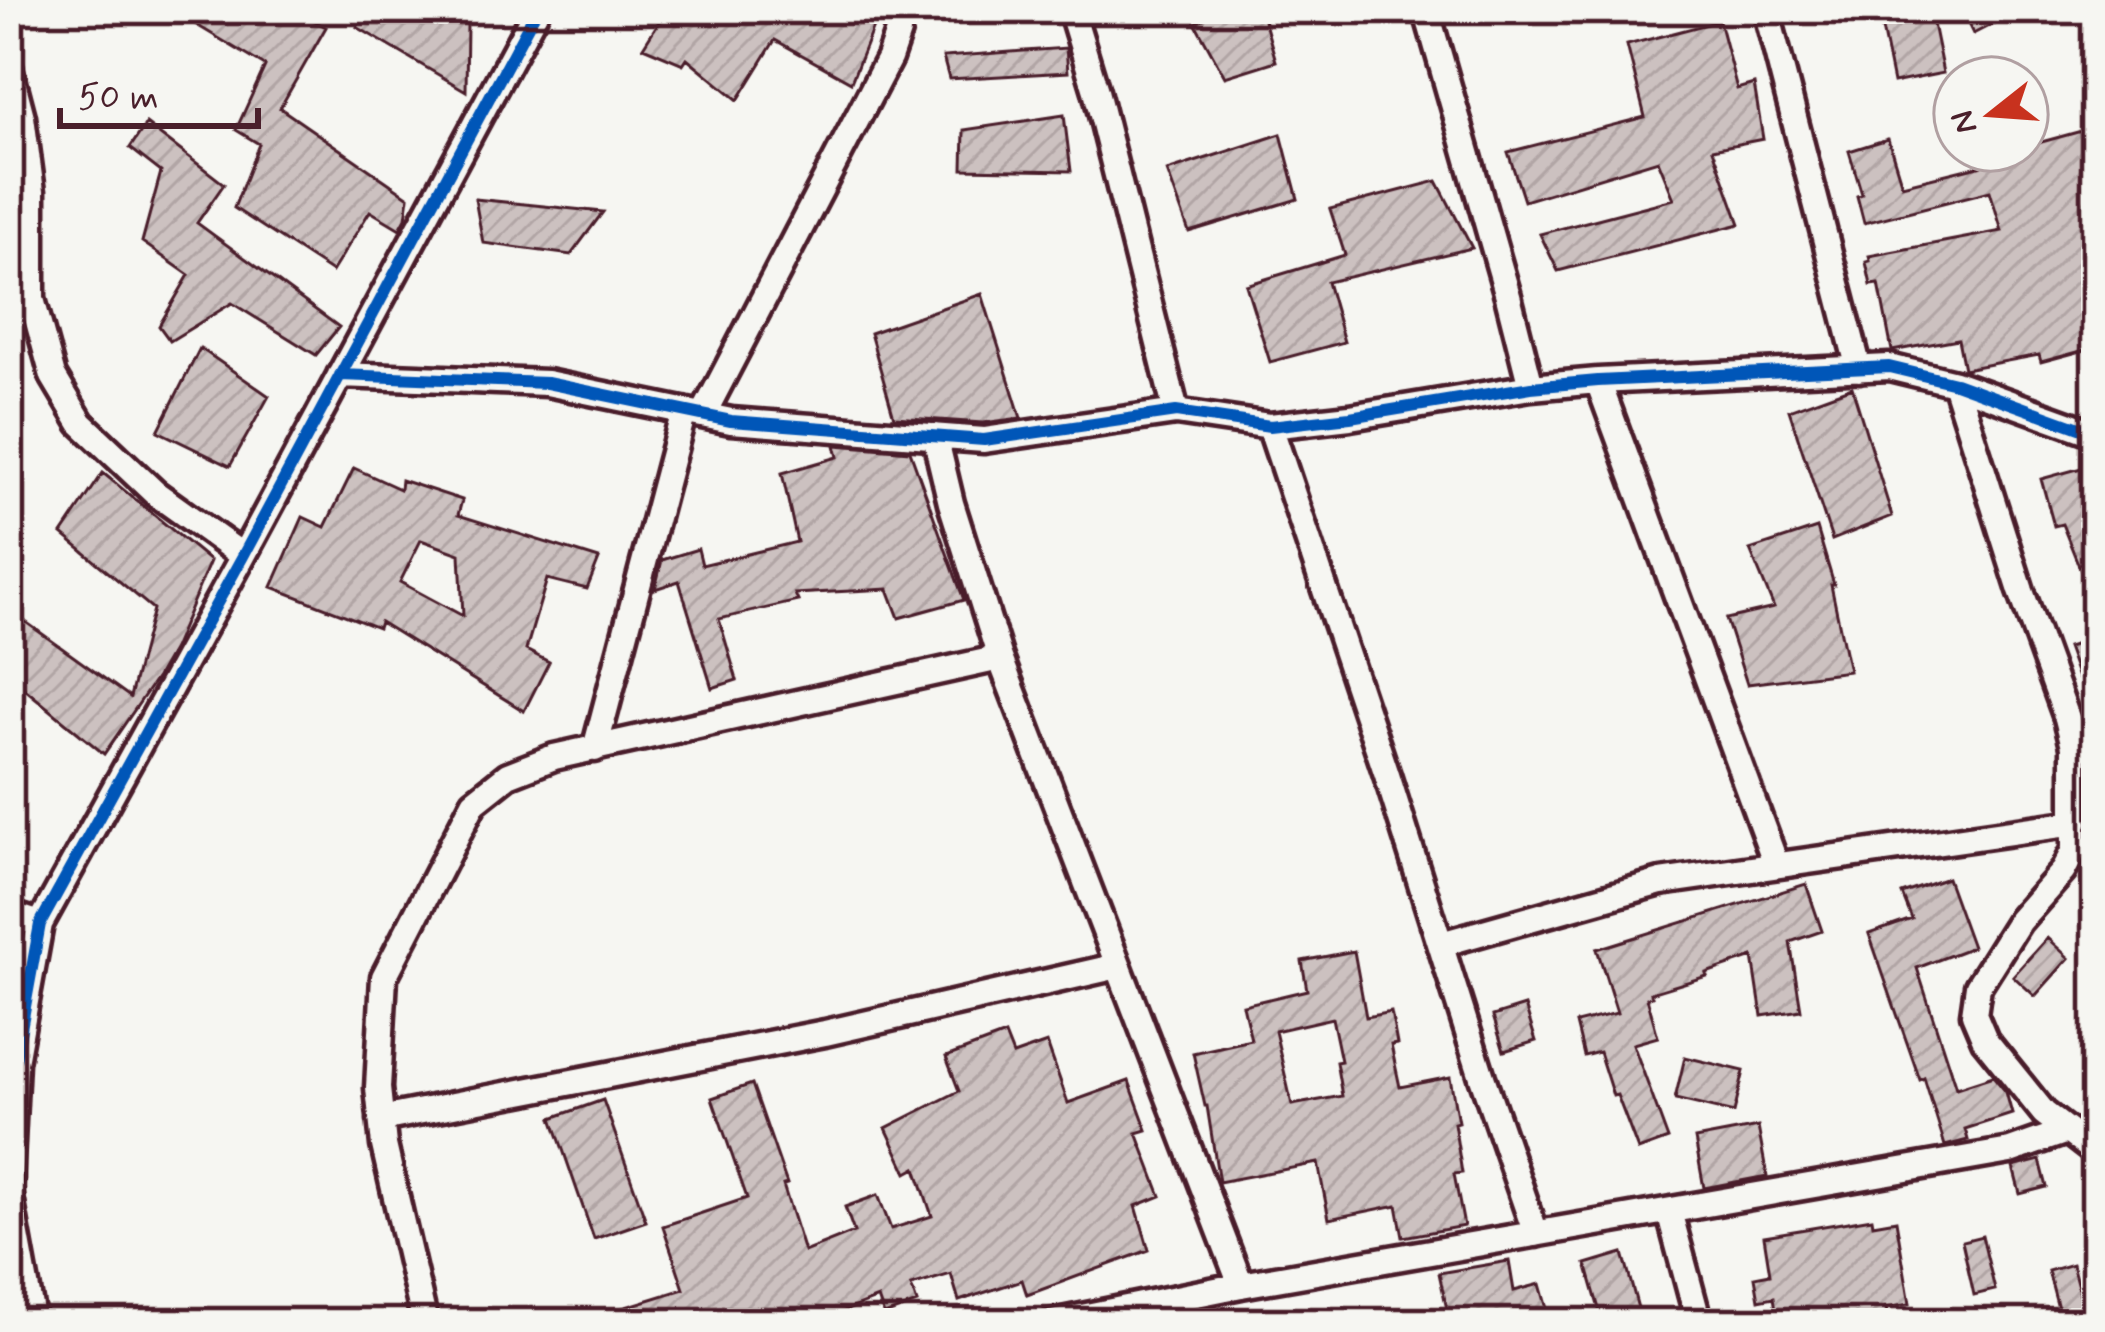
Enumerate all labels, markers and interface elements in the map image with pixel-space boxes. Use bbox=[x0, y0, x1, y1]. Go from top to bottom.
scale bar bbox=[60, 54, 258, 128]
north arrow bbox=[1931, 54, 2051, 174]
text: 50 m bbox=[78, 75, 159, 122]
text: N bbox=[1941, 105, 1989, 139]

